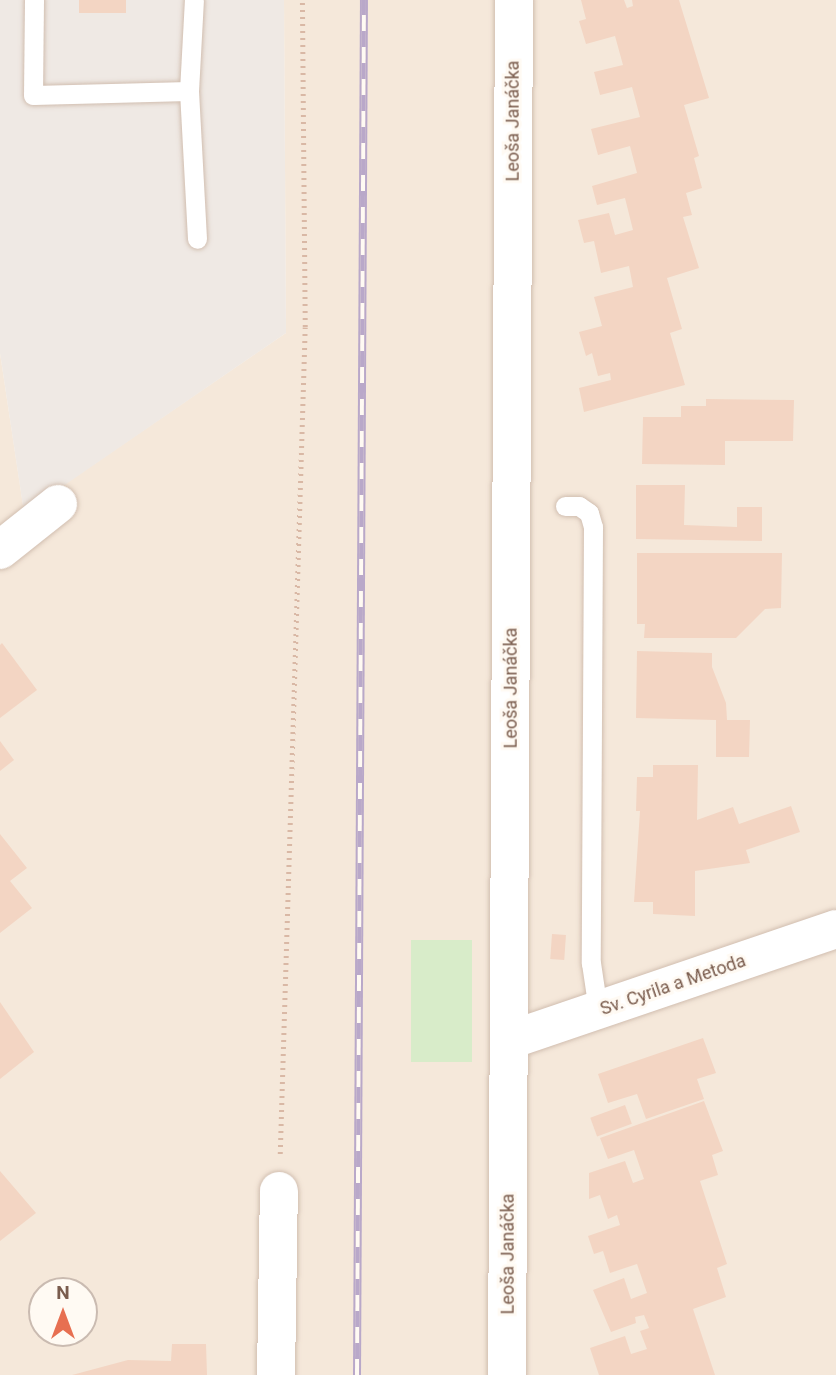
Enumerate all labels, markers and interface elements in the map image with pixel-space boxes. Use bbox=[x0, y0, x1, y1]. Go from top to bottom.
street label: Leoša Janáčka bbox=[502, 61, 524, 181]
street label: Leoša Janáčka bbox=[500, 628, 522, 748]
street label: Sv. Cyrila a Metoda bbox=[597, 950, 749, 1020]
street label: Leoša Janáčka bbox=[497, 1194, 519, 1314]
north arrow bbox=[28, 1277, 98, 1347]
text: N bbox=[56, 1281, 70, 1304]

